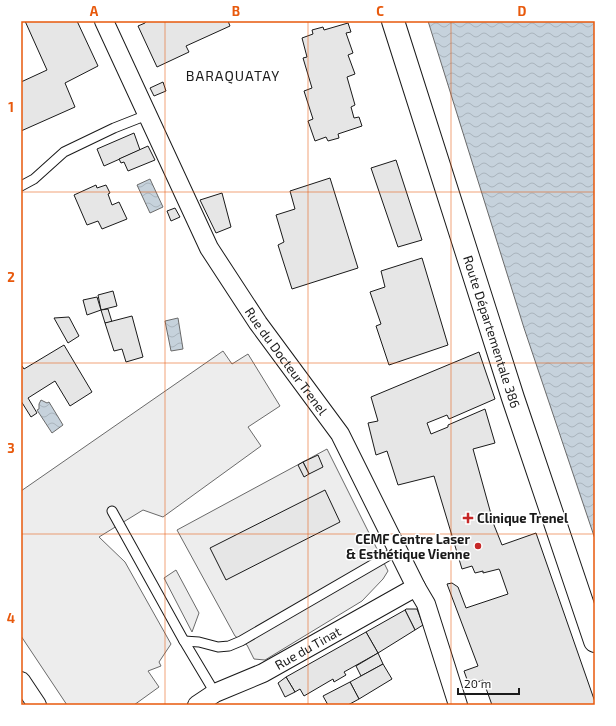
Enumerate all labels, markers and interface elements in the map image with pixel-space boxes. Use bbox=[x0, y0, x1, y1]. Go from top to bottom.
text: A bbox=[90, 3, 99, 19]
text: B bbox=[232, 3, 240, 19]
text: C bbox=[376, 3, 384, 19]
text: D bbox=[518, 3, 527, 19]
district label: BARAQUATAY bbox=[186, 67, 280, 84]
text: 1 bbox=[8, 99, 14, 115]
street label: Route Départementale 386 bbox=[460, 253, 524, 410]
text: 2 bbox=[7, 269, 15, 285]
street label: Rue du Docteur Trenel bbox=[242, 304, 331, 418]
text: 3 bbox=[7, 440, 15, 456]
place label: Clinique Trenel bbox=[477, 510, 569, 526]
marker: Clinique Trenel bbox=[462, 512, 474, 524]
place label: CEMF Centre Laser & Esthétique Vienne bbox=[346, 531, 470, 562]
marker: CEMF Centre Laser & Esthétique Vienne bbox=[473, 541, 483, 551]
text: 4 bbox=[7, 610, 15, 626]
street label: Rue du Tinat bbox=[272, 623, 344, 673]
scale bar bbox=[458, 670, 519, 696]
text: 20 m bbox=[464, 676, 491, 690]

